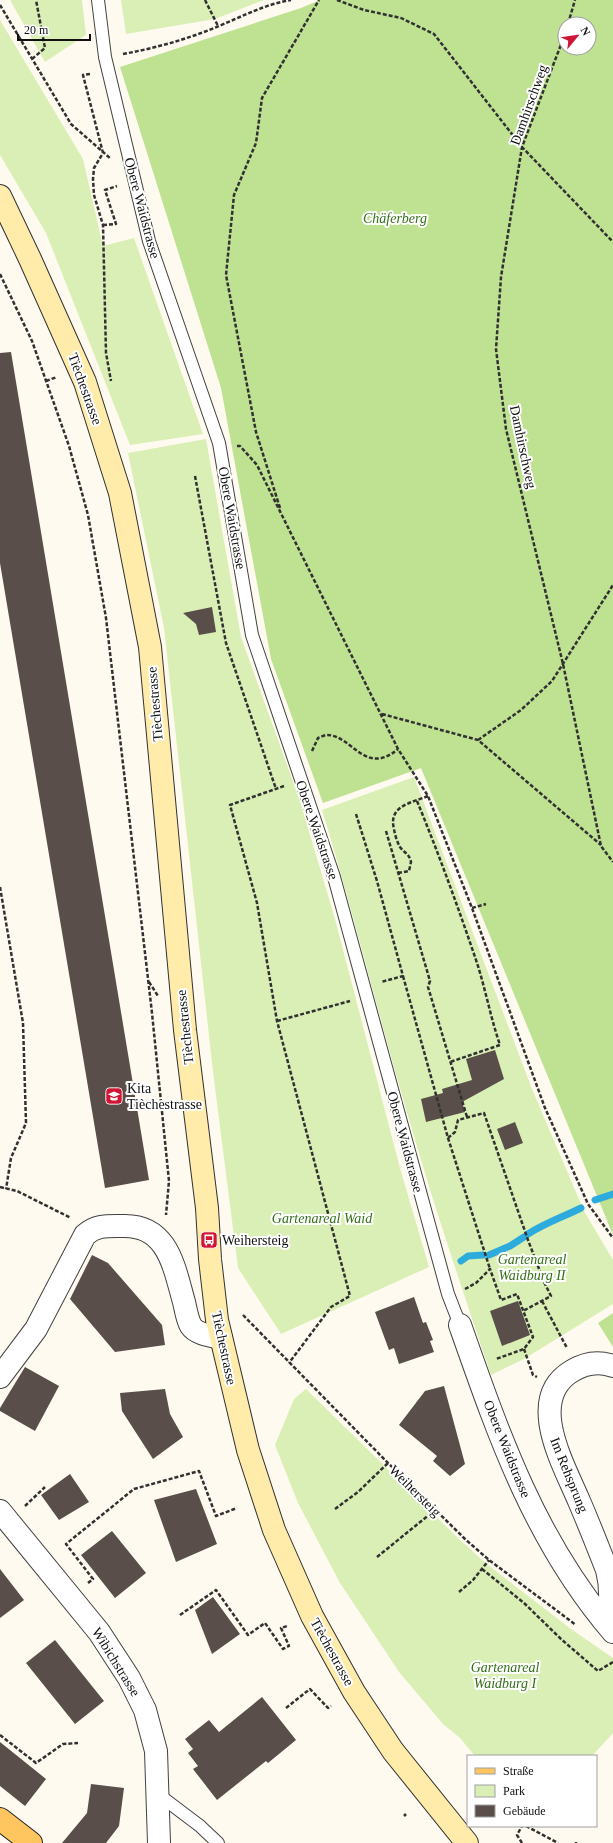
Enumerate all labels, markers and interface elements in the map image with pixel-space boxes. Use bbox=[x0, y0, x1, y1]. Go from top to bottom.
scale bar bbox=[18, 16, 90, 42]
north arrow bbox=[557, 16, 597, 56]
text: 20 m bbox=[24, 23, 49, 37]
text: N bbox=[579, 25, 593, 38]
street label: Damhirschweg bbox=[507, 63, 551, 147]
street label: Obere Waidstrasse bbox=[121, 156, 163, 260]
park label: Chäferberg bbox=[363, 211, 427, 226]
street label: Tièchestrasse bbox=[65, 351, 105, 427]
street label: Damhirschweg bbox=[507, 404, 539, 490]
street label: Obere Waidstrasse bbox=[216, 466, 248, 570]
street label: Tièchestrasse bbox=[144, 666, 166, 742]
street label: Obere Waidstrasse bbox=[293, 778, 341, 882]
street label: Tièchestrasse bbox=[174, 989, 196, 1065]
place label: Kita Tièchestrasse bbox=[127, 1081, 202, 1112]
school or university icon: Kita Tièchestrasse bbox=[104, 1086, 124, 1106]
street label: Obere Waidstrasse bbox=[384, 1090, 426, 1194]
park label: Gartenareal Waid bbox=[272, 1211, 373, 1226]
bus stop icon: Weihersteig bbox=[199, 1230, 219, 1250]
place label: Weihersteig bbox=[222, 1233, 289, 1248]
park label: Gartenareal Waidburg II bbox=[498, 1252, 567, 1283]
street label: Tièchestrasse bbox=[209, 1310, 239, 1386]
street label: Obere Waidstrasse bbox=[481, 1398, 533, 1500]
street label: Im Rehsprung bbox=[547, 1435, 591, 1515]
street label: Weihersteig bbox=[386, 1462, 444, 1520]
street label: Tièchestrasse bbox=[307, 1616, 357, 1688]
street label: Wibichstrasse bbox=[89, 1625, 143, 1699]
park label: Gartenareal Waidburg I bbox=[471, 1660, 539, 1691]
legend bbox=[467, 1755, 597, 1827]
text: Straße bbox=[503, 1764, 534, 1778]
text: Park bbox=[503, 1784, 525, 1798]
text: Gebäude bbox=[503, 1804, 546, 1818]

